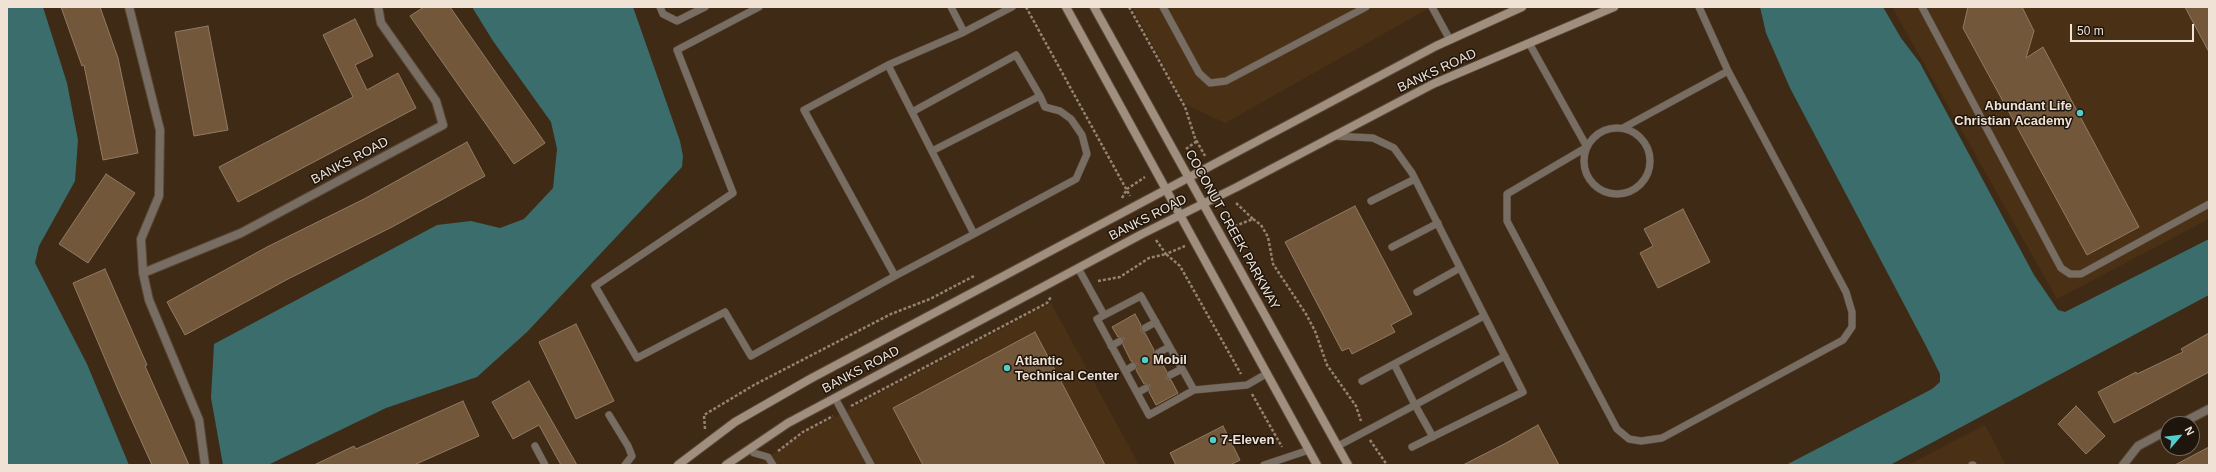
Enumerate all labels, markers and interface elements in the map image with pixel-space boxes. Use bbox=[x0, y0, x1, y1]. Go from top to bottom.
scale bar bbox=[2072, 16, 2196, 42]
text: 50 m bbox=[2077, 24, 2104, 38]
street label: BANKS ROAD bbox=[1395, 46, 1479, 96]
place label: Abundant Life Christian Academy bbox=[1954, 98, 2072, 129]
marker: Abundant Life Christian Academy bbox=[2075, 108, 2085, 118]
street label: BANKS ROAD bbox=[309, 134, 391, 188]
street label: COCONUT CREEK PARKWAY bbox=[1181, 147, 1283, 313]
street label: BANKS ROAD bbox=[1106, 192, 1190, 244]
street label: BANKS ROAD bbox=[820, 343, 902, 397]
place label: Mobil bbox=[1153, 352, 1187, 368]
place label: Atlantic Technical Center bbox=[1015, 353, 1119, 384]
marker: Mobil bbox=[1140, 355, 1150, 365]
marker: Atlantic Technical Center bbox=[1002, 363, 1012, 373]
north arrow bbox=[2160, 416, 2200, 456]
text: N bbox=[2183, 425, 2197, 437]
place label: 7-Eleven bbox=[1221, 432, 1274, 448]
marker: 7-Eleven bbox=[1208, 435, 1218, 445]

